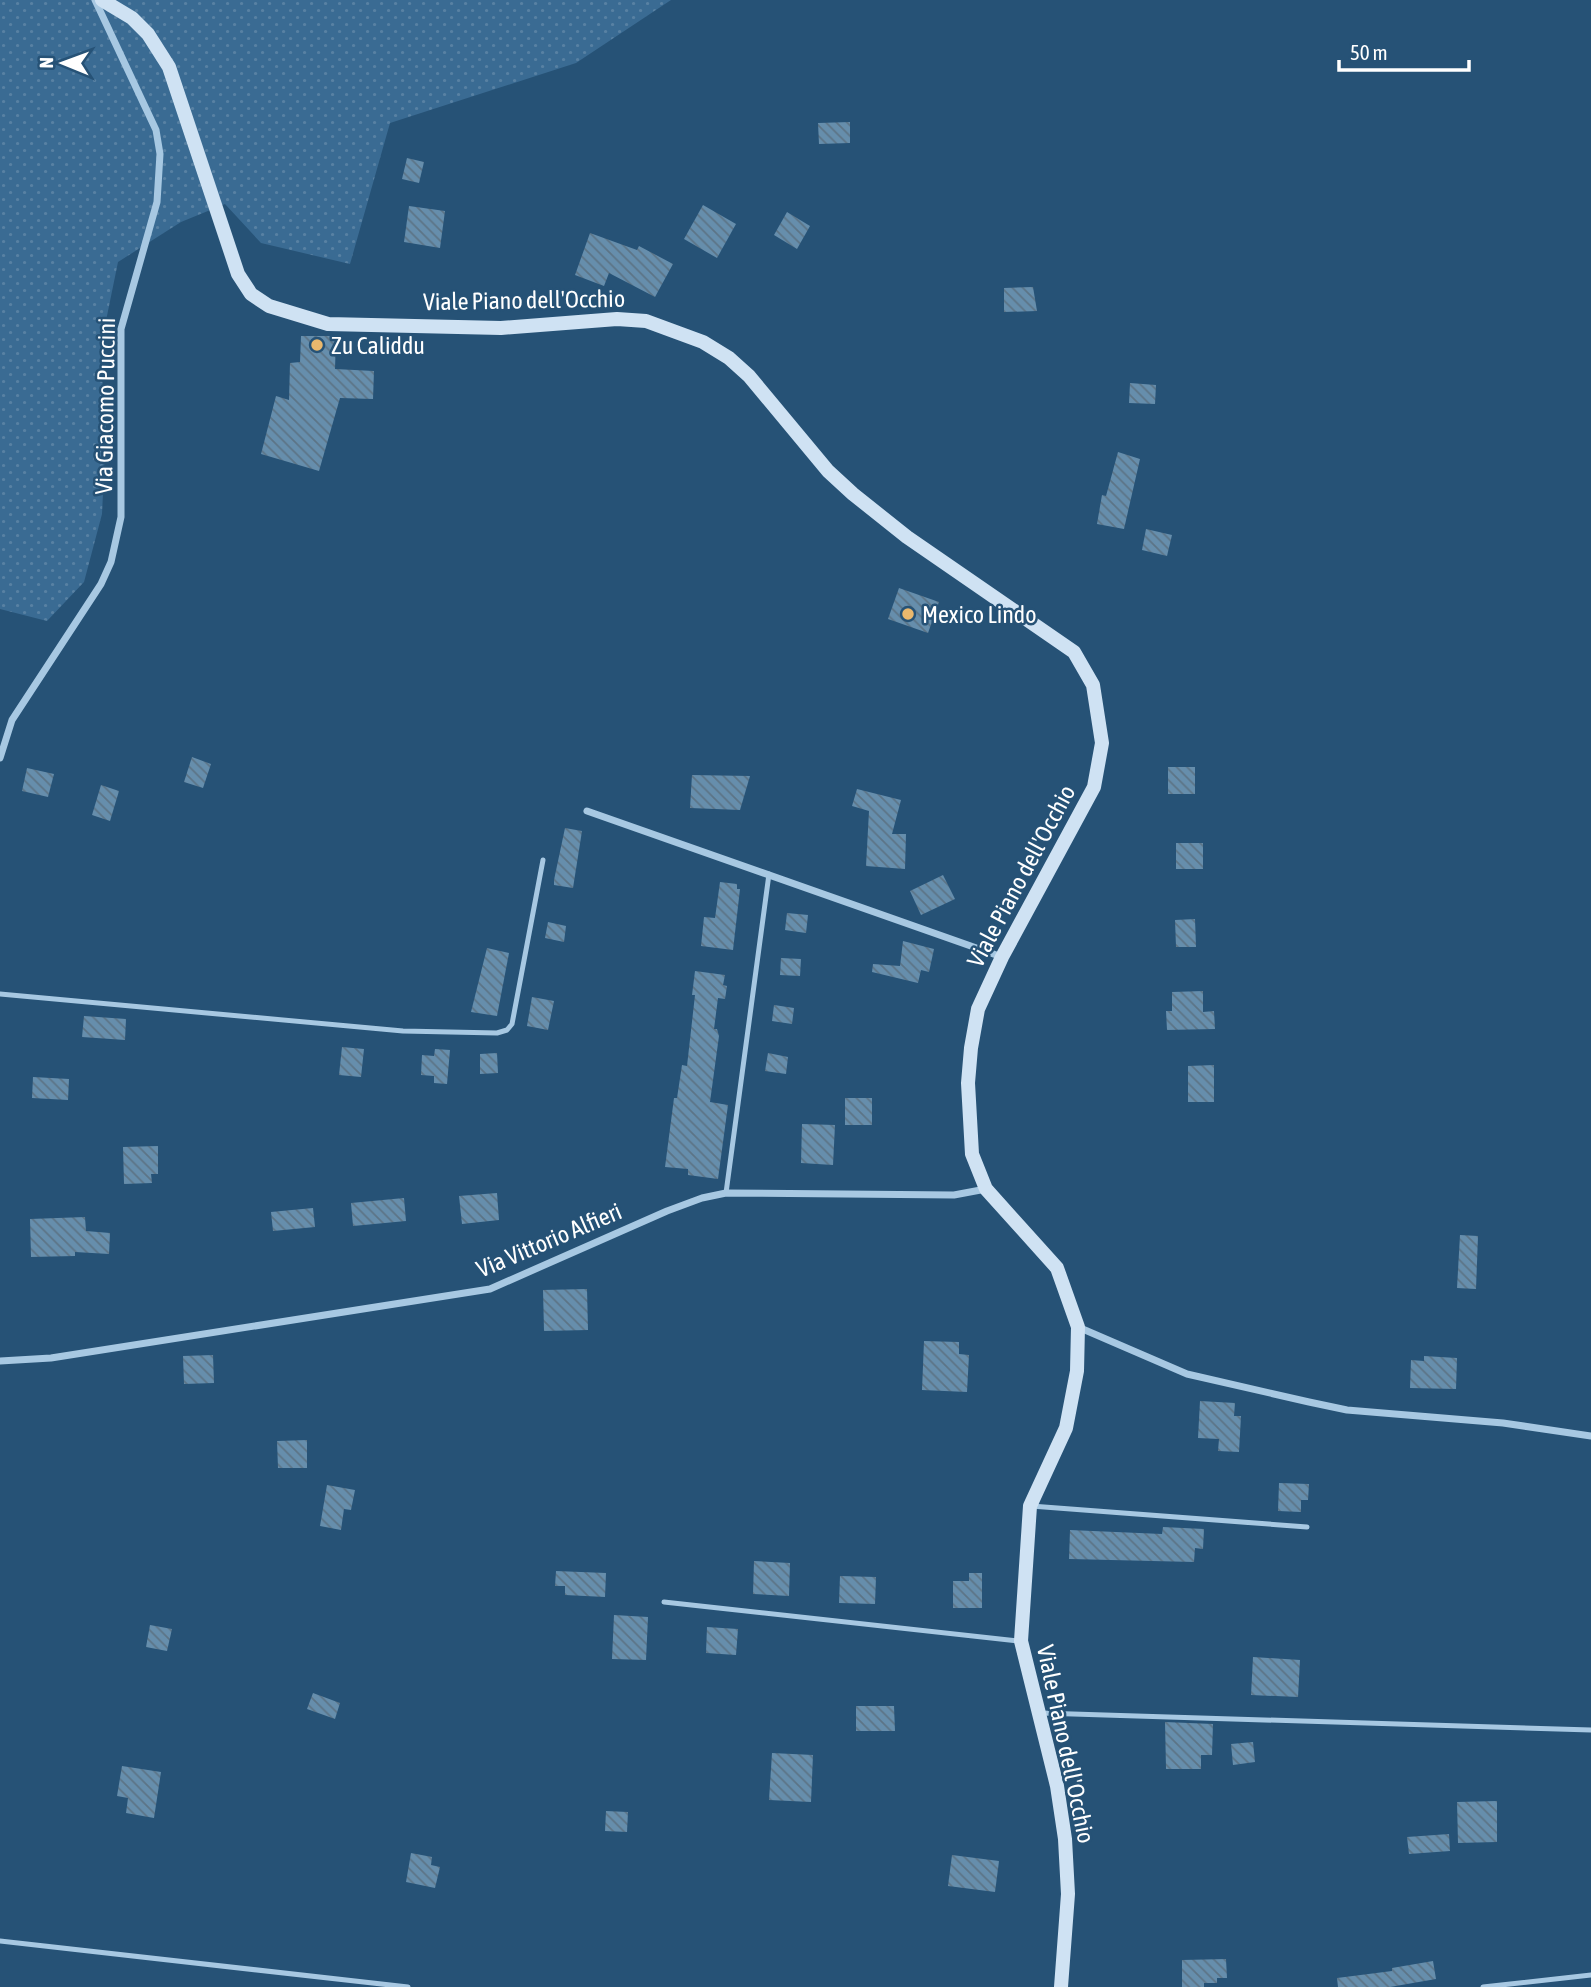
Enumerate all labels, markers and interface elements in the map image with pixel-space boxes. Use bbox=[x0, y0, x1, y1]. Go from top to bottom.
north arrow bbox=[28, 28, 98, 98]
scale bar bbox=[1339, 28, 1468, 72]
text: 50 m bbox=[1350, 40, 1388, 64]
text: N bbox=[35, 57, 57, 69]
street label: Viale Piano dell'Occhio bbox=[423, 285, 625, 315]
street label: Via Giacomo Puccini bbox=[90, 317, 120, 495]
place label: Zu Caliddu bbox=[331, 332, 425, 359]
marker: Zu Caliddu bbox=[309, 337, 325, 353]
place label: Mexico Lindo bbox=[922, 601, 1037, 628]
marker: Mexico Lindo bbox=[900, 606, 916, 622]
street label: Viale Piano dell'Occhio bbox=[962, 780, 1080, 972]
street label: Via Vittorio Alfieri bbox=[472, 1197, 626, 1283]
street label: Viale Piano dell'Occhio bbox=[1032, 1642, 1100, 1846]

